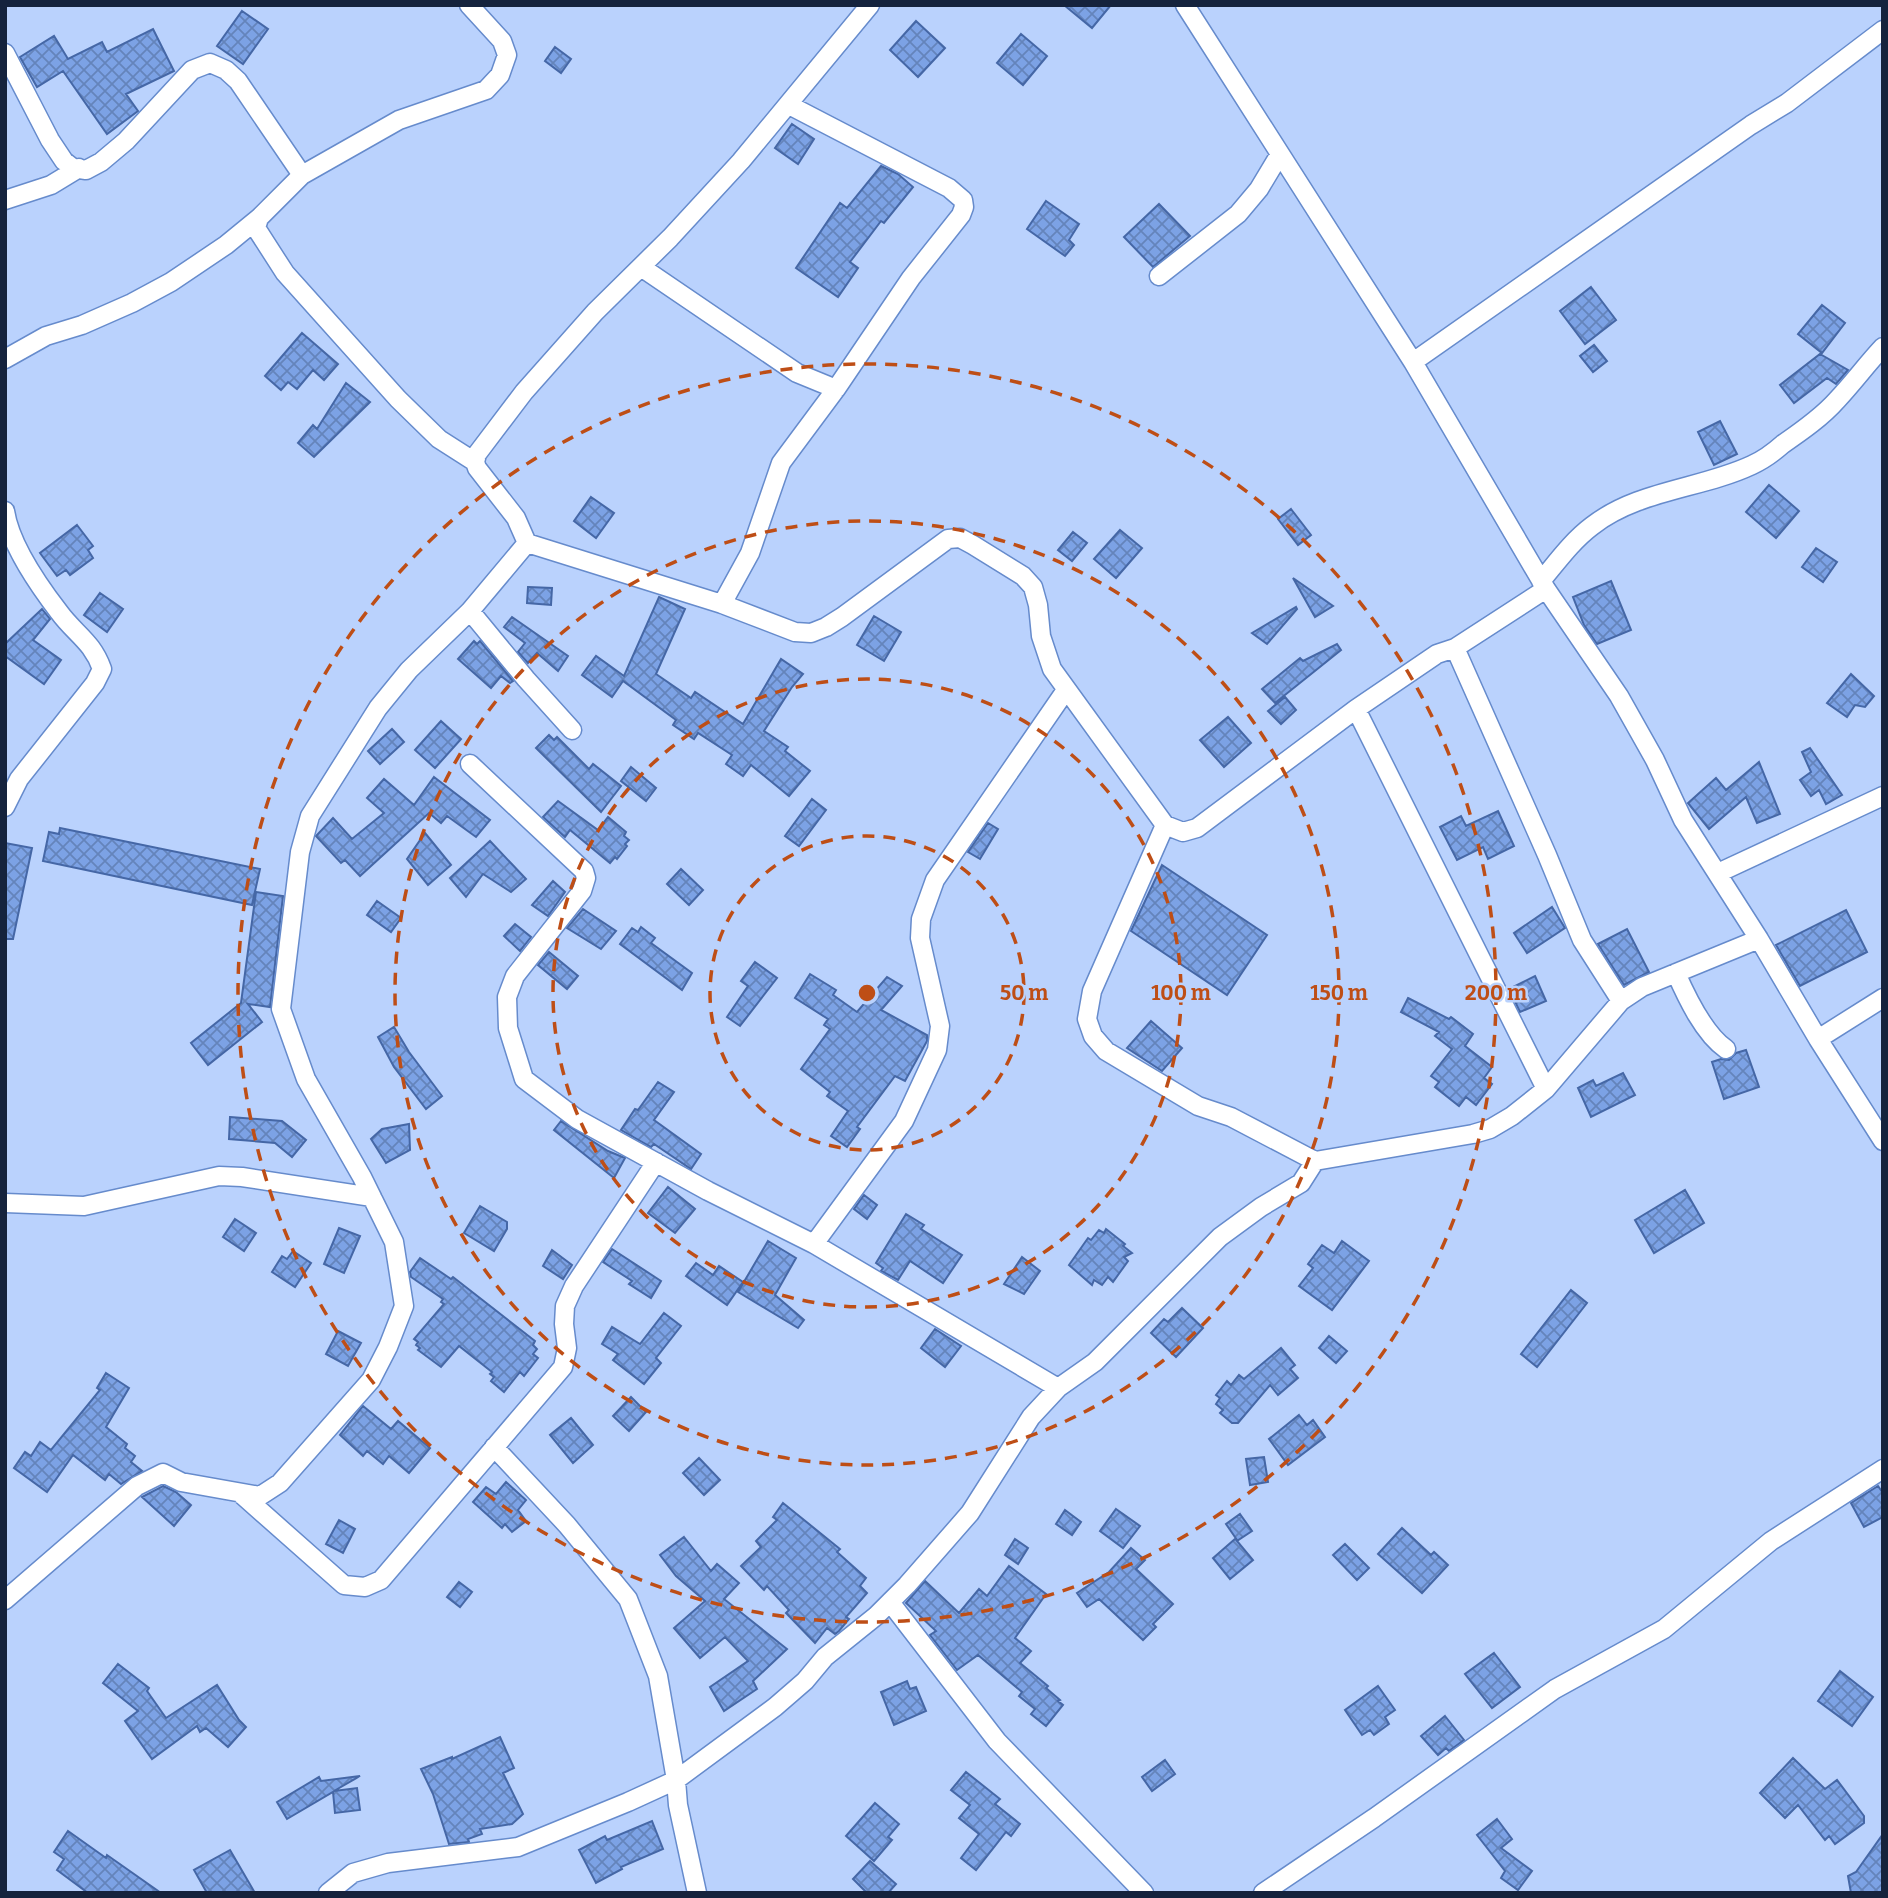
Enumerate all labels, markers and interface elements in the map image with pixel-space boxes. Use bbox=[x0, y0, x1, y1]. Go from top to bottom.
text: 50 m bbox=[1000, 980, 1048, 1006]
text: 100 m bbox=[1151, 980, 1211, 1006]
text: 150 m bbox=[1310, 980, 1368, 1006]
text: 200 m bbox=[1465, 980, 1527, 1006]
centre of rings bbox=[855, 981, 879, 1005]

